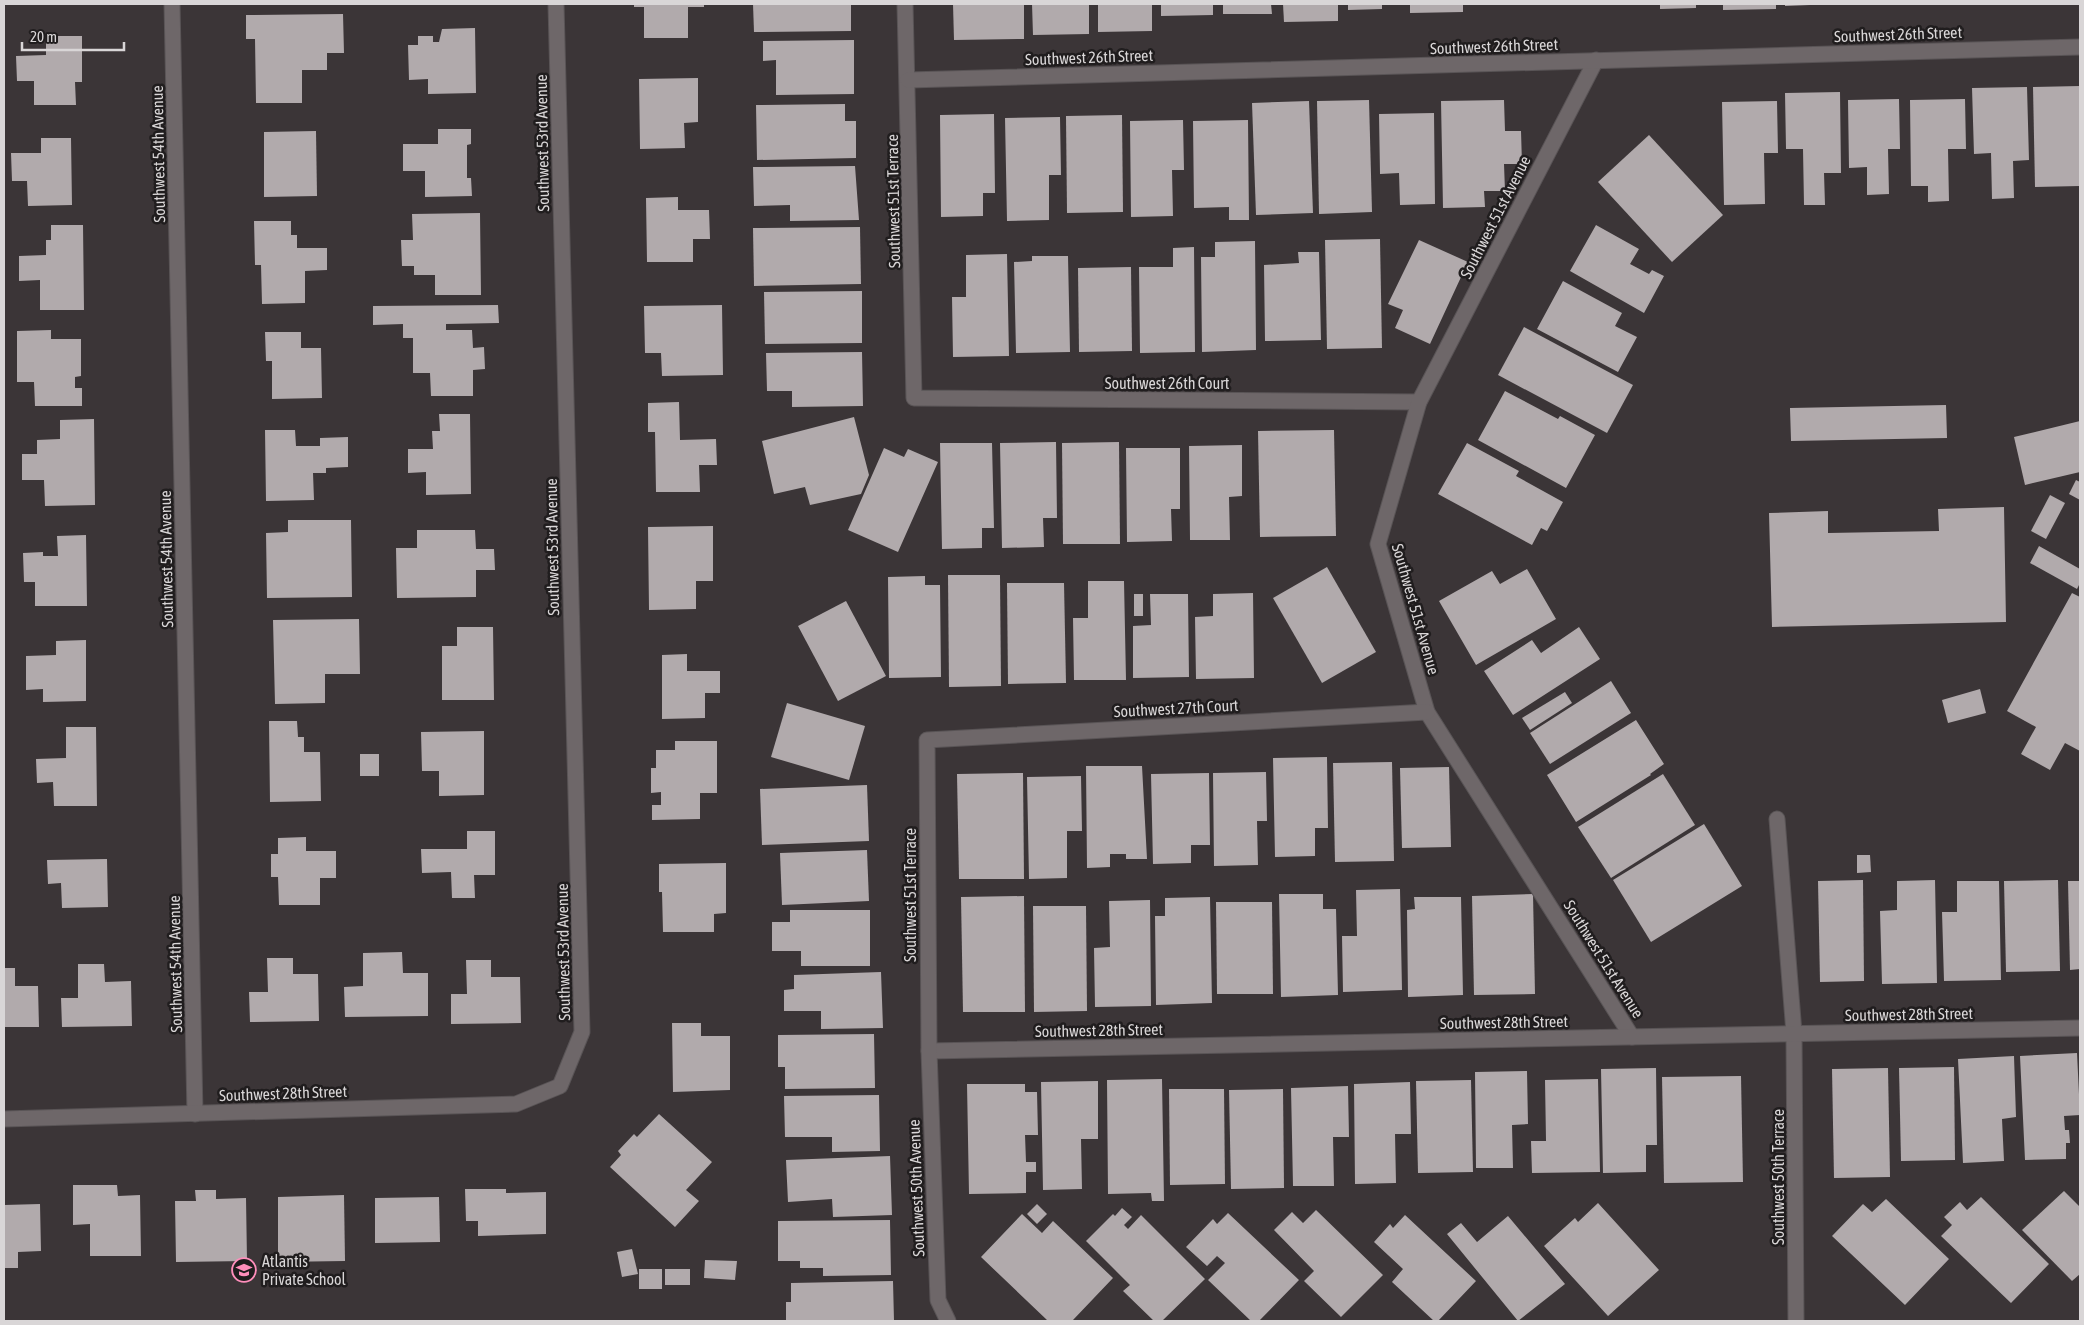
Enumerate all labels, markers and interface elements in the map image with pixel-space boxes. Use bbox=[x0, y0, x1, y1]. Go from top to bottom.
scale bar bbox=[22, 20, 125, 52]
street label: Southwest 26th Street bbox=[1834, 23, 1963, 45]
text: 20 m bbox=[30, 28, 57, 45]
street label: Southwest 26th Street bbox=[1430, 35, 1559, 57]
street label: Southwest 26th Street bbox=[1025, 46, 1154, 68]
street label: Southwest 53rd Avenue bbox=[532, 74, 552, 212]
street label: Southwest 54th Avenue bbox=[148, 85, 168, 223]
street label: Southwest 51st Terrace bbox=[883, 134, 903, 268]
street label: Southwest 51st Avenue bbox=[1456, 153, 1534, 281]
street label: Southwest 26th Court bbox=[1105, 374, 1230, 392]
street label: Southwest 53rd Avenue bbox=[542, 478, 562, 616]
street label: Southwest 54th Avenue bbox=[156, 490, 176, 628]
street label: Southwest 51st Avenue bbox=[1389, 542, 1443, 676]
street label: Southwest 27th Court bbox=[1113, 696, 1239, 720]
street label: Southwest 51st Terrace bbox=[901, 828, 919, 962]
street label: Southwest 53rd Avenue bbox=[553, 883, 573, 1021]
street label: Southwest 54th Avenue bbox=[165, 895, 185, 1033]
street label: Southwest 51st Avenue bbox=[1561, 897, 1647, 1021]
street label: Southwest 28th Street bbox=[1845, 1004, 1974, 1024]
street label: Southwest 28th Street bbox=[1440, 1012, 1569, 1032]
street label: Southwest 28th Street bbox=[1035, 1020, 1164, 1040]
street label: Southwest 28th Street bbox=[219, 1082, 348, 1104]
street label: Southwest 50th Terrace bbox=[1769, 1109, 1787, 1245]
street label: Southwest 50th Avenue bbox=[905, 1119, 927, 1257]
place label: Atlantis Private School bbox=[262, 1252, 346, 1288]
school or university icon: Atlantis Private School bbox=[231, 1257, 257, 1283]

